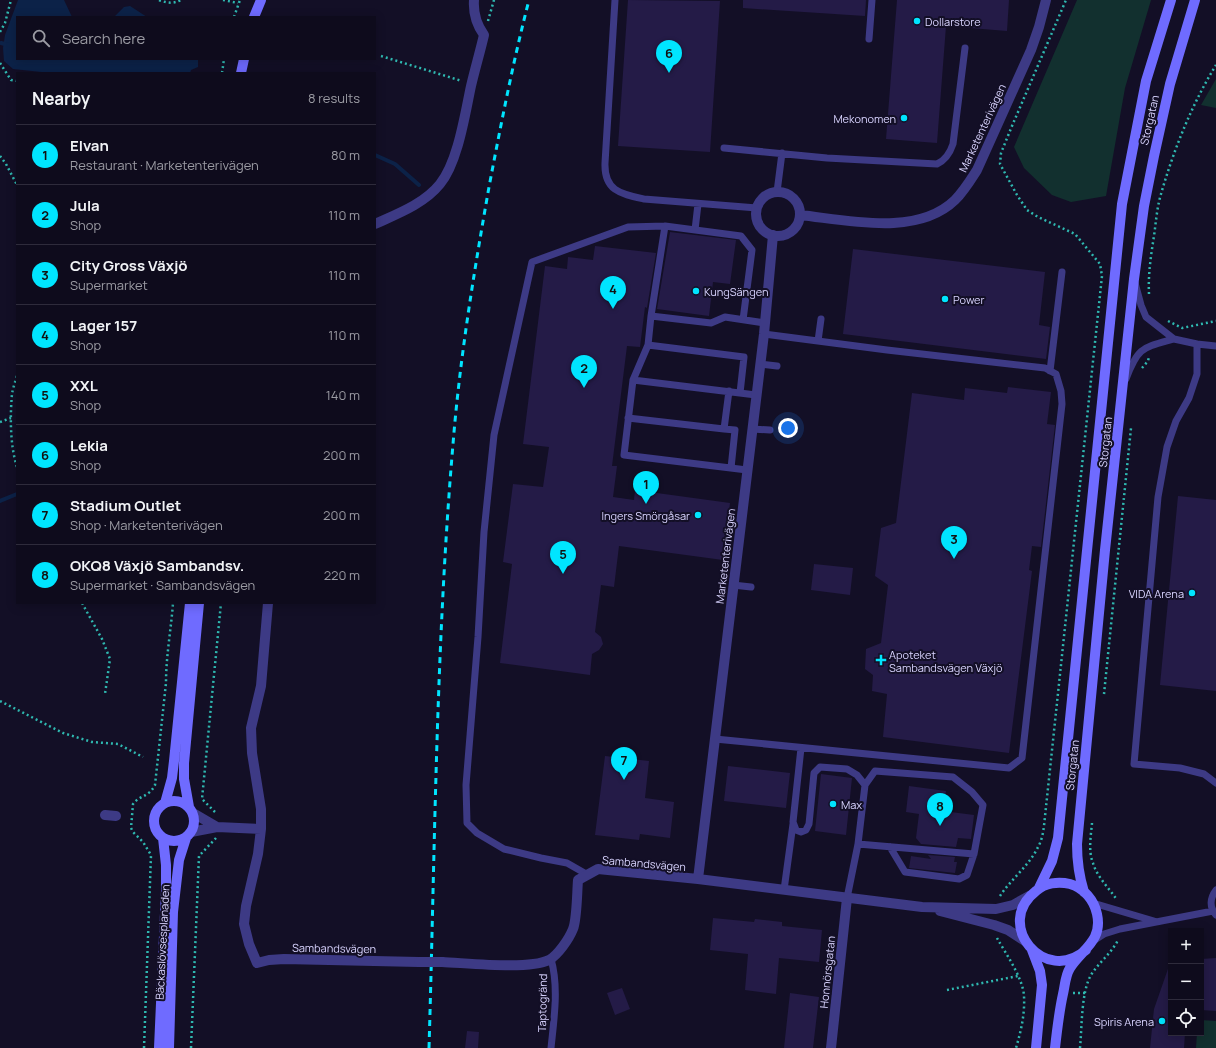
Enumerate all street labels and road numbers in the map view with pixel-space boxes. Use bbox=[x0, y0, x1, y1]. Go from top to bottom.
street label: Marketenterivägen bbox=[955, 81, 1009, 175]
street label: Storgatan bbox=[1136, 94, 1162, 146]
street label: Storgatan bbox=[1095, 416, 1115, 468]
street label: Marketenterivägen bbox=[712, 507, 738, 605]
street label: Storgatan bbox=[1062, 739, 1082, 791]
street label: Sambandsvägen bbox=[601, 852, 687, 874]
street label: Bäckaslövsesplanaden bbox=[151, 884, 173, 1000]
street label: Honnörsgatan bbox=[816, 935, 838, 1009]
street label: Sambandsvägen bbox=[292, 940, 376, 956]
street label: Taptogränd bbox=[534, 974, 550, 1032]

